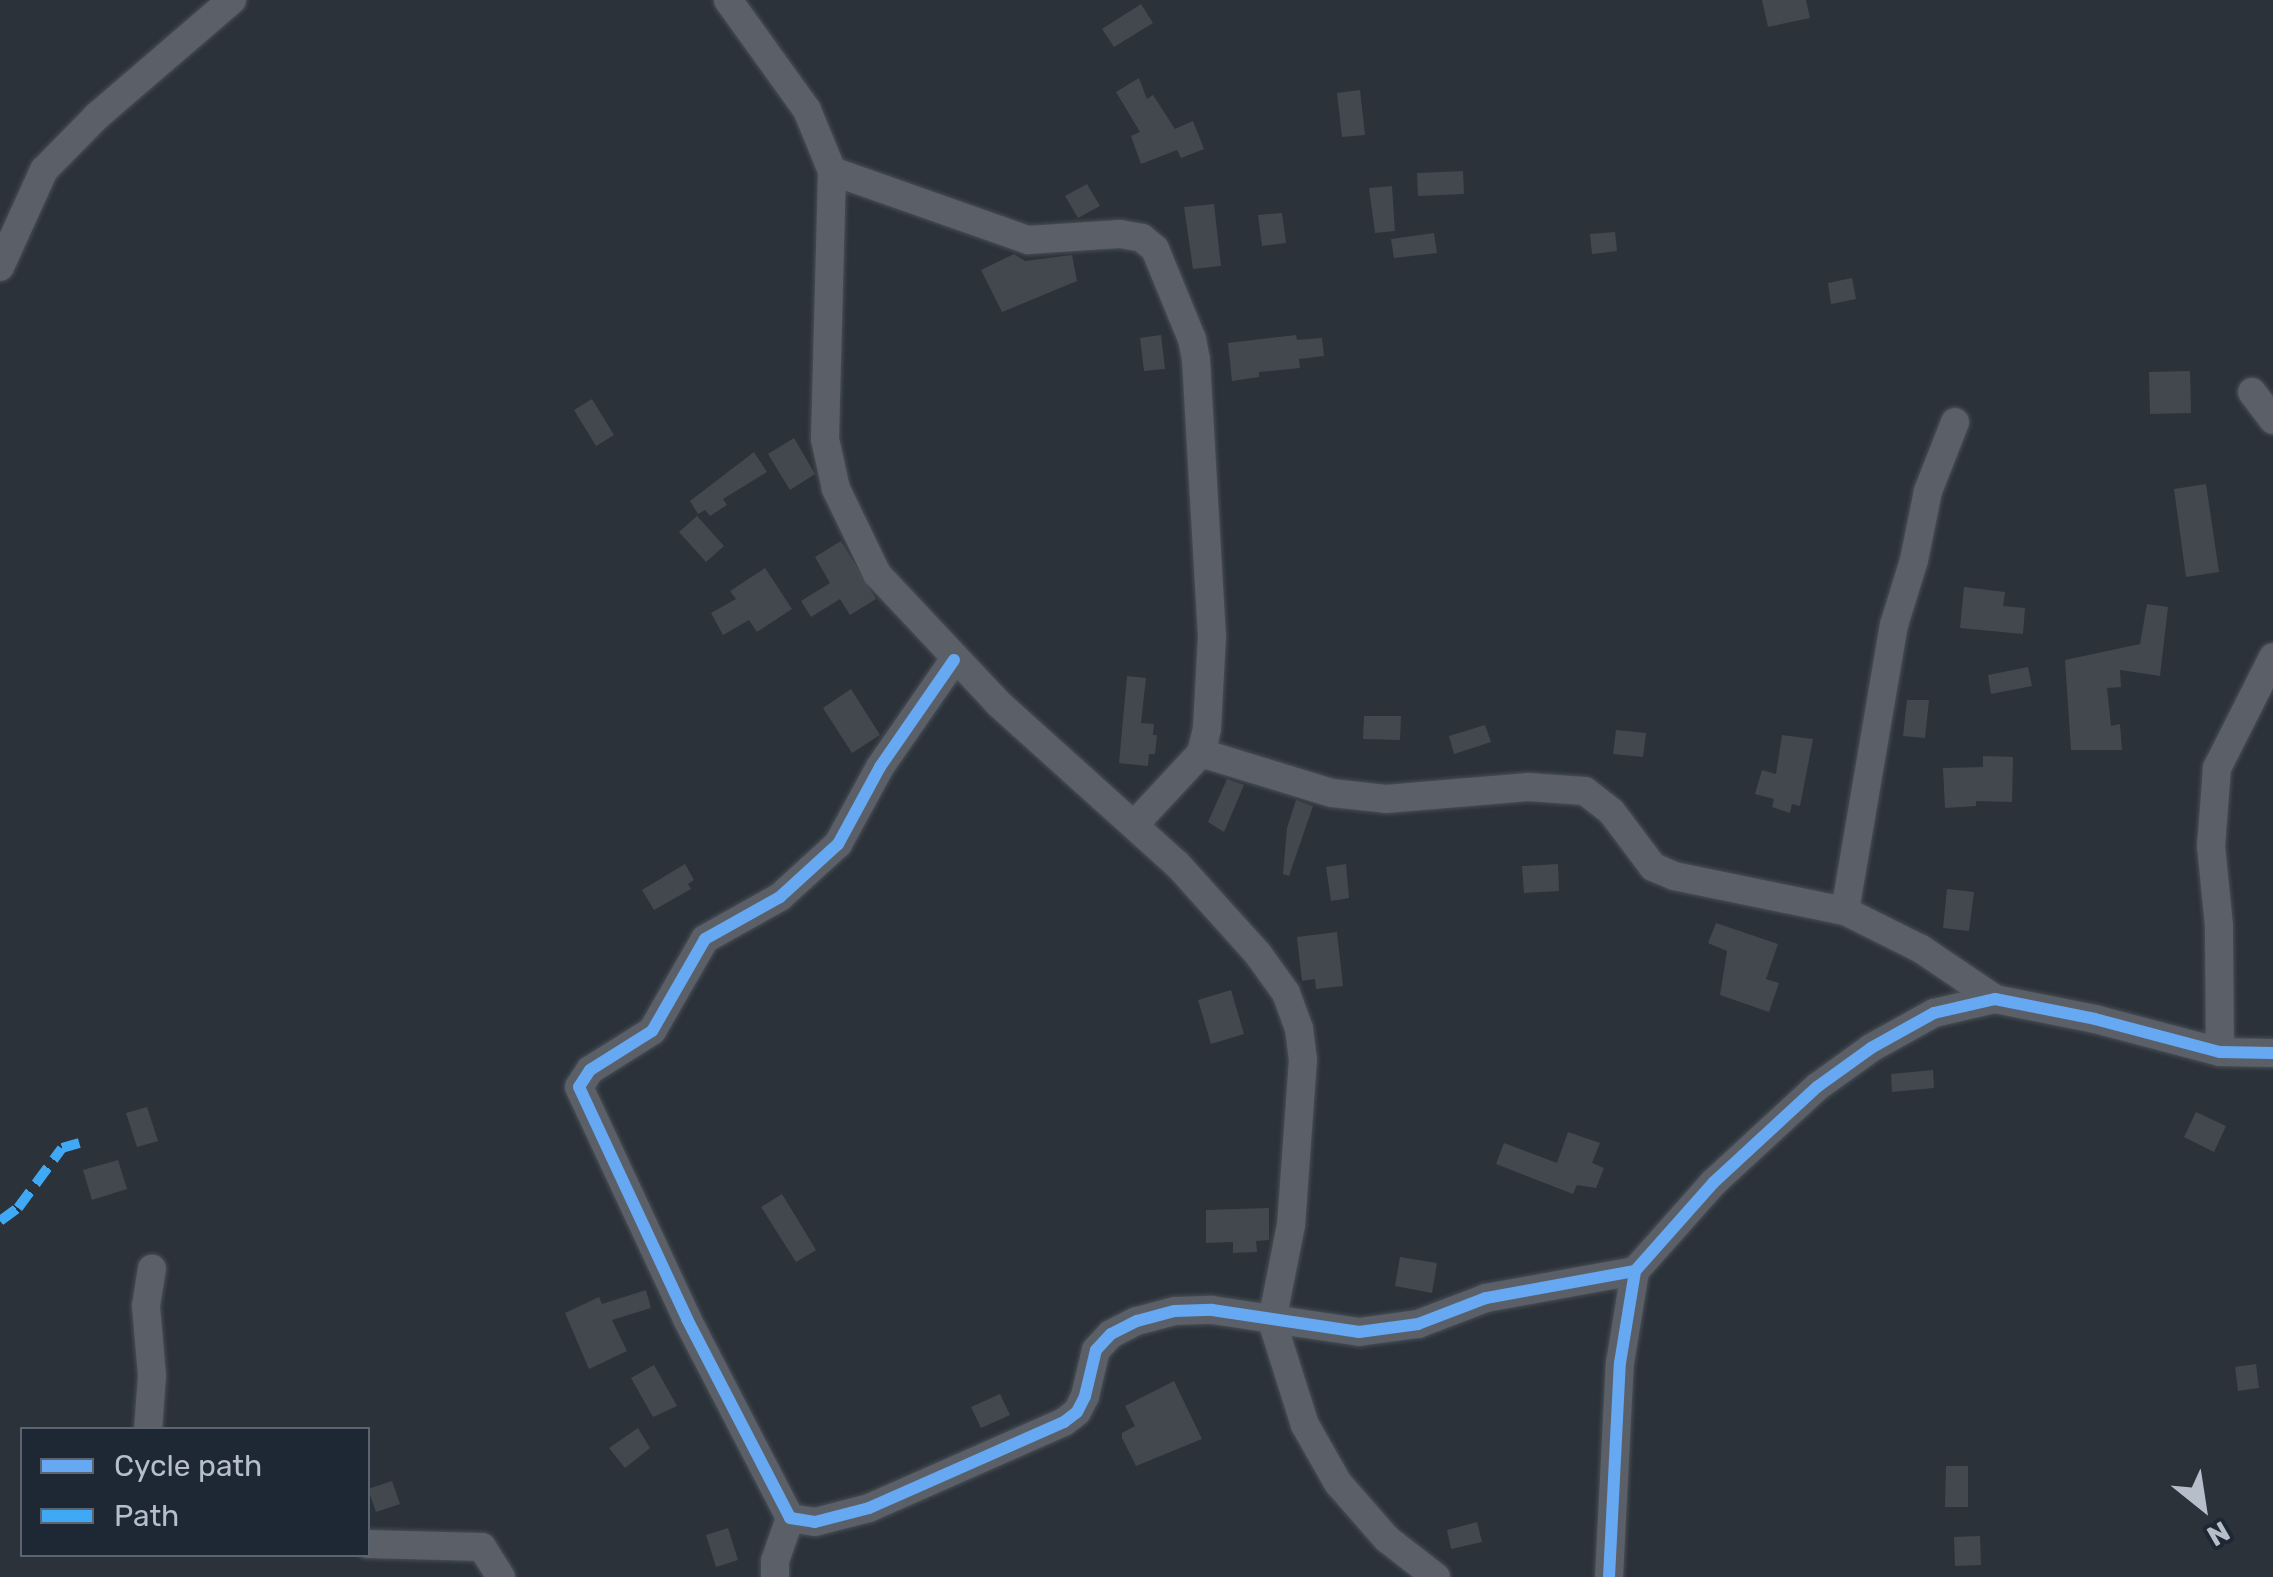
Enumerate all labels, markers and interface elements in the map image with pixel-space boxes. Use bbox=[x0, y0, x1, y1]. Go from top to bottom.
legend bbox=[20, 1427, 370, 1557]
text: Cycle path bbox=[114, 1448, 262, 1484]
north arrow bbox=[2153, 1457, 2253, 1557]
text: Path bbox=[114, 1498, 179, 1534]
text: N bbox=[2201, 1514, 2235, 1553]

